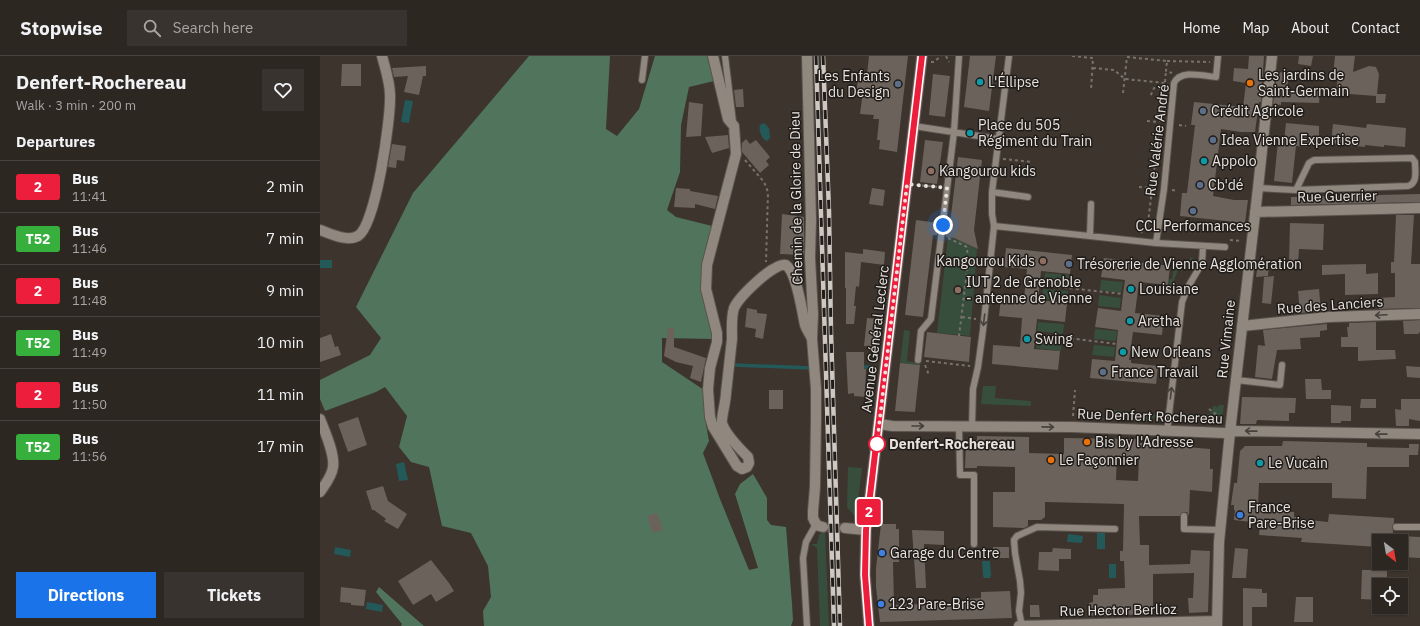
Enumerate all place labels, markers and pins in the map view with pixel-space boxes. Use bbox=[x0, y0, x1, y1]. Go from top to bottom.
place label: Les jardins de Saint-Germain bbox=[1258, 66, 1349, 100]
place label: Les Enfants du Design bbox=[818, 67, 890, 101]
place label: L'Éllipse bbox=[988, 72, 1040, 91]
marker: L'Éllipse bbox=[975, 77, 985, 87]
marker: Les jardins de Saint-Germain bbox=[1245, 78, 1255, 88]
marker: Les Enfants du Design bbox=[893, 79, 903, 89]
place label: Crédit Agricole bbox=[1211, 102, 1304, 120]
marker: Crédit Agricole bbox=[1198, 106, 1208, 116]
place label: Place du 505 Régiment du Train bbox=[978, 116, 1092, 150]
marker: Place du 505 Régiment du Train bbox=[965, 128, 975, 138]
place label: Idea Vienne Expertise bbox=[1221, 131, 1359, 149]
marker: Idea Vienne Expertise bbox=[1208, 135, 1218, 145]
place label: Appolo bbox=[1212, 152, 1257, 170]
marker: Appolo bbox=[1199, 156, 1209, 166]
place label: Kangourou kids bbox=[939, 162, 1036, 180]
marker: Kangourou kids bbox=[926, 166, 936, 176]
place label: Cb'dé bbox=[1208, 176, 1244, 194]
marker: Cb'dé bbox=[1195, 180, 1205, 190]
marker: CCL Performances bbox=[1188, 206, 1198, 216]
place label: CCL Performances bbox=[1135, 217, 1251, 235]
place label: Kangourou Kids bbox=[936, 252, 1035, 270]
place label: Trésorerie de Vienne Agglomération bbox=[1077, 255, 1302, 273]
marker: Kangourou Kids bbox=[1038, 256, 1048, 266]
marker: Trésorerie de Vienne Agglomération bbox=[1064, 259, 1074, 269]
place label: IUT 2 de Grenoble - antenne de Vienne bbox=[966, 273, 1092, 307]
place label: Louisiane bbox=[1139, 280, 1199, 298]
marker: Louisiane bbox=[1126, 284, 1136, 294]
marker: IUT 2 de Grenoble - antenne de Vienne bbox=[953, 285, 963, 295]
place label: Aretha bbox=[1138, 312, 1181, 330]
marker: Aretha bbox=[1125, 316, 1135, 326]
place label: Swing bbox=[1035, 330, 1073, 348]
marker: Swing bbox=[1022, 334, 1032, 344]
place label: New Orleans bbox=[1131, 343, 1212, 361]
marker: New Orleans bbox=[1118, 347, 1128, 357]
place label: France Travail bbox=[1111, 363, 1199, 381]
marker: France Travail bbox=[1098, 367, 1108, 377]
place label: Bis by l'Adresse bbox=[1095, 433, 1194, 451]
marker: Denfert-Rochereau bbox=[868, 435, 886, 453]
place label: Denfert-Rochereau bbox=[889, 435, 1015, 453]
marker: Bis by l'Adresse bbox=[1082, 437, 1092, 447]
place label: Le Façonnier bbox=[1059, 451, 1139, 469]
place label: Le Vucain bbox=[1268, 454, 1328, 472]
marker: Le Façonnier bbox=[1046, 455, 1056, 465]
marker: Le Vucain bbox=[1255, 458, 1265, 468]
place label: France Pare-Brise bbox=[1248, 498, 1315, 532]
marker: France Pare-Brise bbox=[1235, 510, 1245, 520]
place label: Garage du Centre bbox=[890, 544, 1000, 562]
marker: Garage du Centre bbox=[877, 548, 887, 558]
place label: 123 Pare-Brise bbox=[889, 595, 984, 613]
marker: 123 Pare-Brise bbox=[876, 599, 886, 609]

